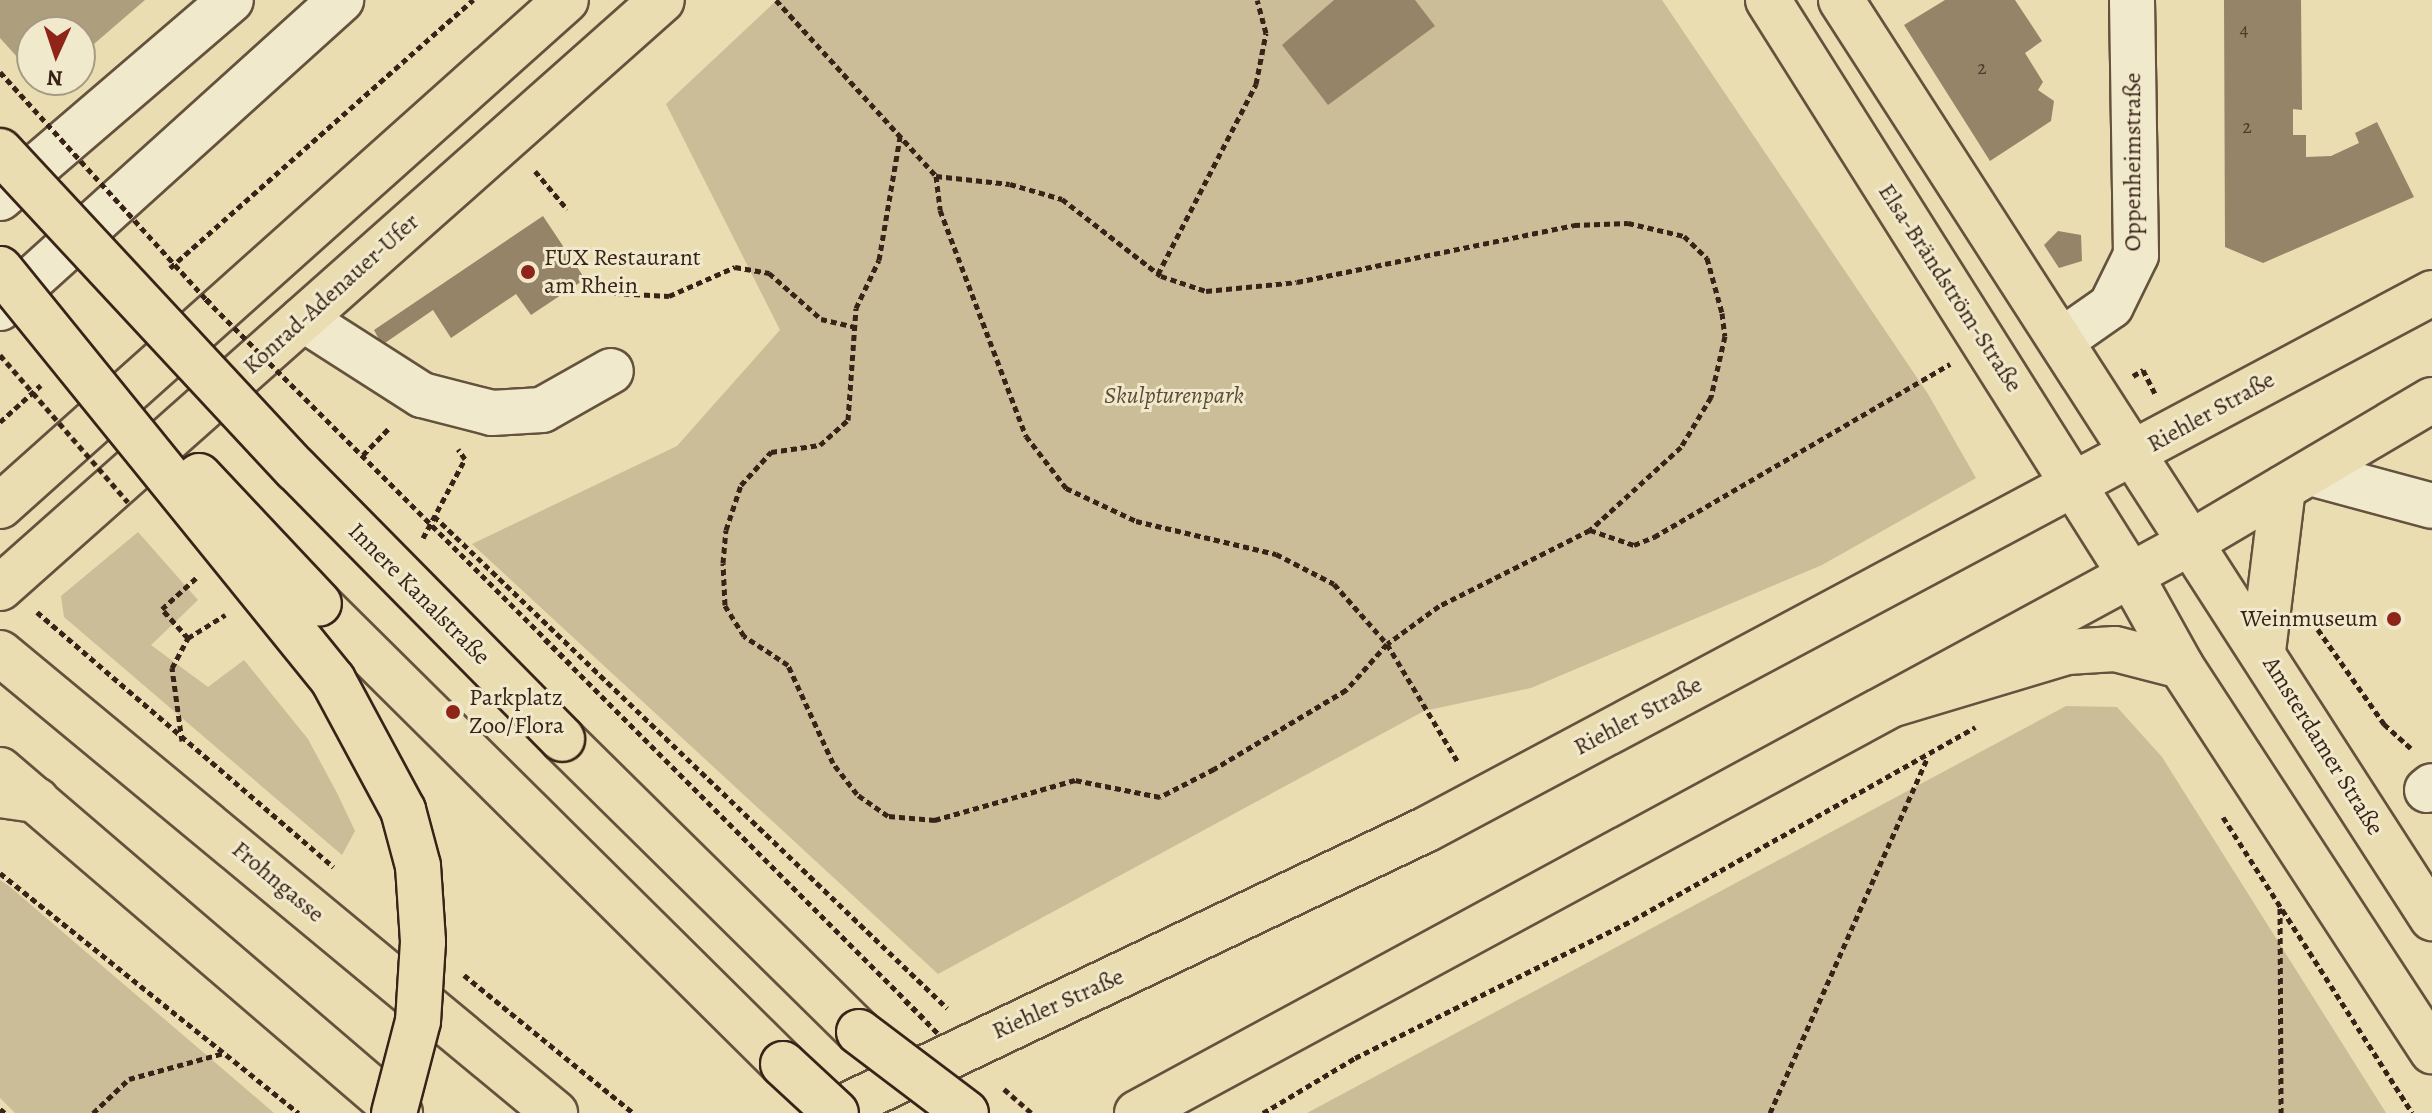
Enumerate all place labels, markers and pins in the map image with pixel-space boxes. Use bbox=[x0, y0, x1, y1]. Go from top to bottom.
place label: FUX Restaurant am Rhein bbox=[544, 244, 701, 300]
marker: FUX Restaurant am Rhein bbox=[519, 263, 537, 281]
place label: Weinmuseum bbox=[2240, 605, 2378, 633]
marker: Weinmuseum bbox=[2385, 610, 2403, 628]
place label: Parkplatz Zoo/Flora bbox=[469, 684, 564, 740]
marker: Parkplatz Zoo/Flora bbox=[444, 703, 462, 721]

